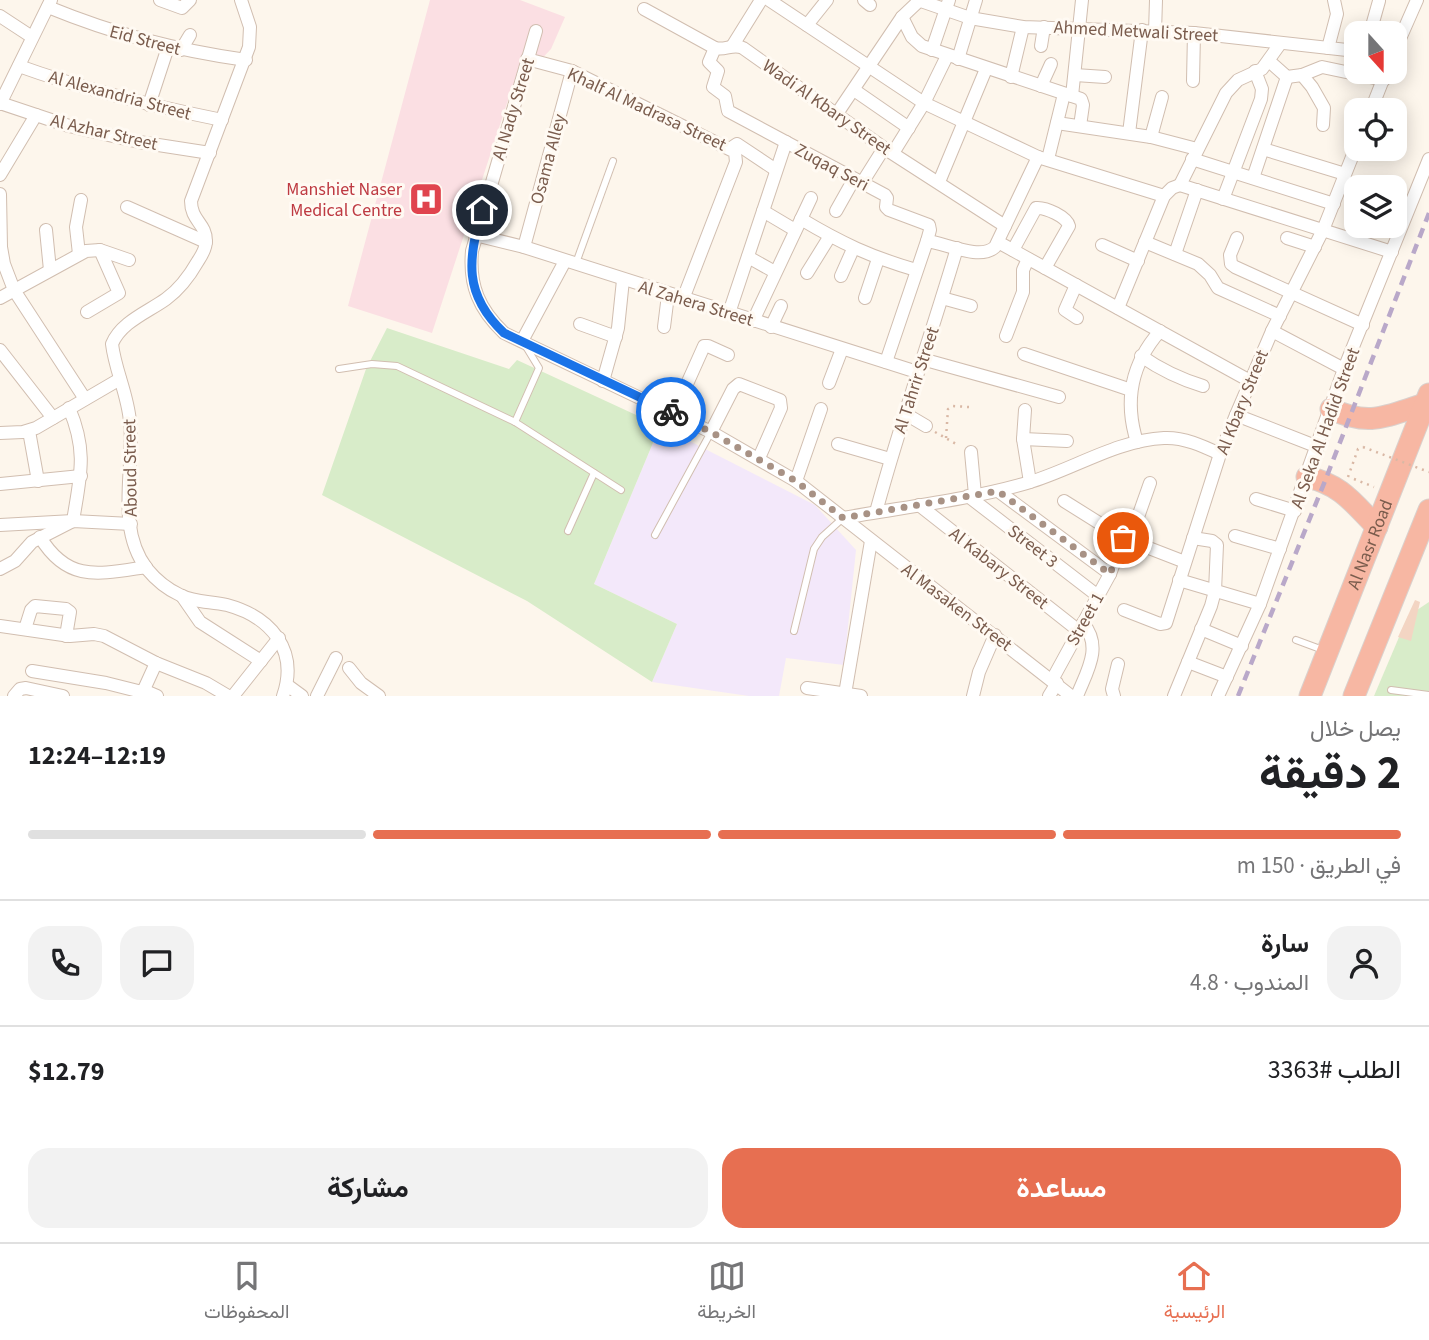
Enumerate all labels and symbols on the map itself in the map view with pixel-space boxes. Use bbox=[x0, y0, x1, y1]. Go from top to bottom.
street label: Ahmed Metwali Street bbox=[1053, 15, 1219, 48]
street label: Eid Street bbox=[107, 19, 183, 62]
north arrow bbox=[1344, 21, 1407, 84]
street label: Wadi Al Kbary Street bbox=[757, 54, 896, 161]
street label: Al Nady Street bbox=[486, 55, 541, 163]
street label: Khalf Al Madrasa Street bbox=[563, 62, 730, 157]
street label: Al Alexandria Street bbox=[46, 64, 194, 126]
street label: Al Azhar Street bbox=[48, 108, 160, 157]
street label: Osama Alley bbox=[524, 111, 573, 207]
street label: Zuqaq Seri bbox=[790, 137, 873, 197]
place label: Manshiet Naser Medical Centre bbox=[286, 177, 403, 223]
hospital icon: Manshiet Naser Medical Centre bbox=[407, 180, 445, 218]
pin bbox=[452, 180, 512, 240]
street label: Al Zahera Street bbox=[635, 274, 756, 333]
street label: Al Tahrir Street bbox=[887, 324, 945, 437]
street label: Al Seka Al Hadid Street bbox=[1285, 344, 1366, 512]
street label: Al Kbary Street bbox=[1210, 346, 1275, 458]
courier bbox=[636, 377, 706, 447]
street label: Aboud Street bbox=[117, 419, 144, 517]
street label: Al Nasr Road bbox=[1341, 496, 1399, 593]
pin bbox=[1093, 508, 1153, 568]
street label: Street 3 bbox=[1002, 519, 1063, 574]
street label: Al Kabary Street bbox=[944, 522, 1054, 615]
street label: Al Masaken Street bbox=[896, 557, 1017, 657]
street label: Street 1 bbox=[1061, 588, 1110, 651]

